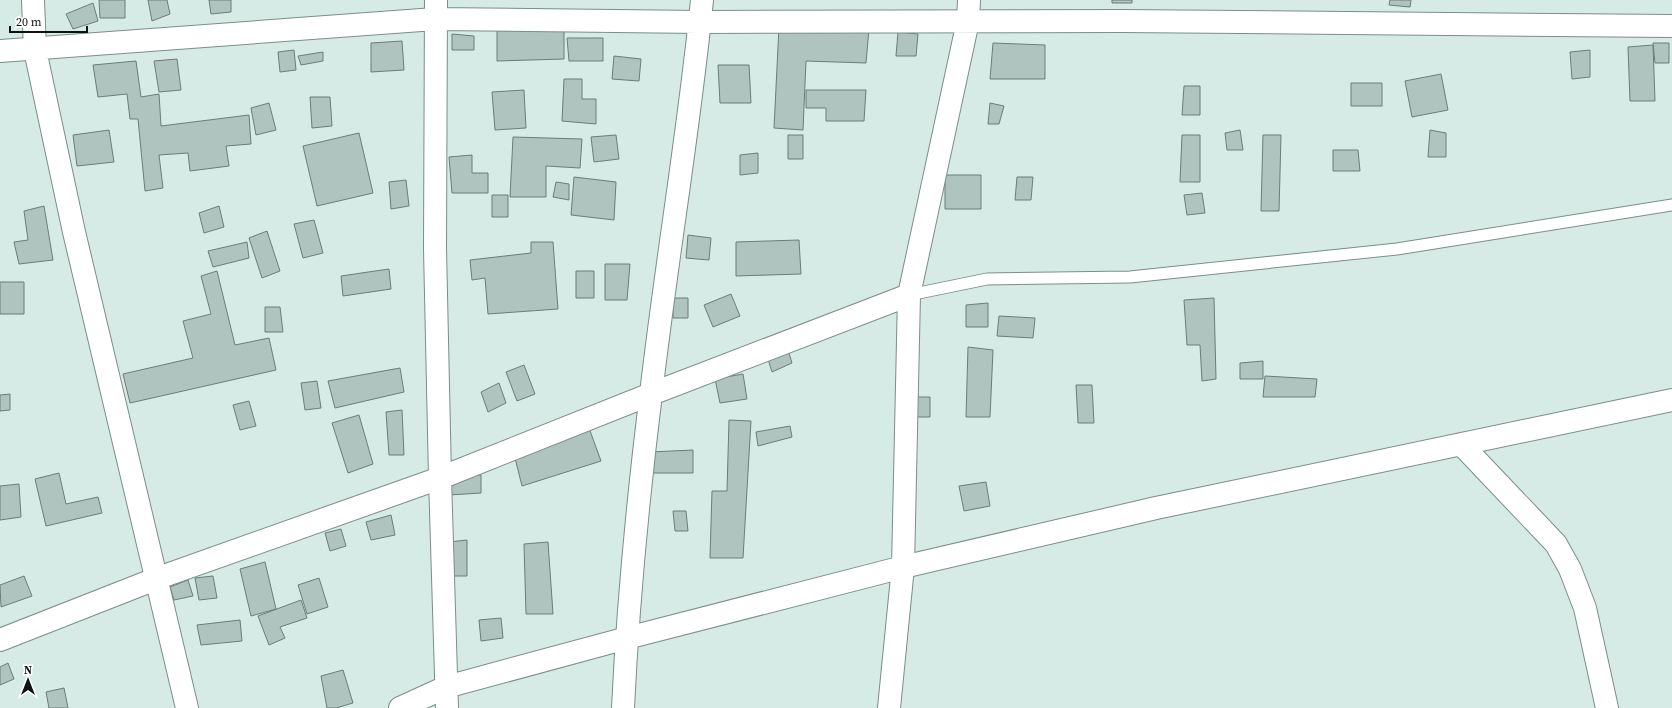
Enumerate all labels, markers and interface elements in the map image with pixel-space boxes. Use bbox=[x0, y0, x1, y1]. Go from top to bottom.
scale bar bbox=[10, 8, 87, 34]
text: 20 m bbox=[16, 14, 42, 30]
north arrow bbox=[8, 660, 48, 700]
text: N bbox=[24, 663, 32, 678]

